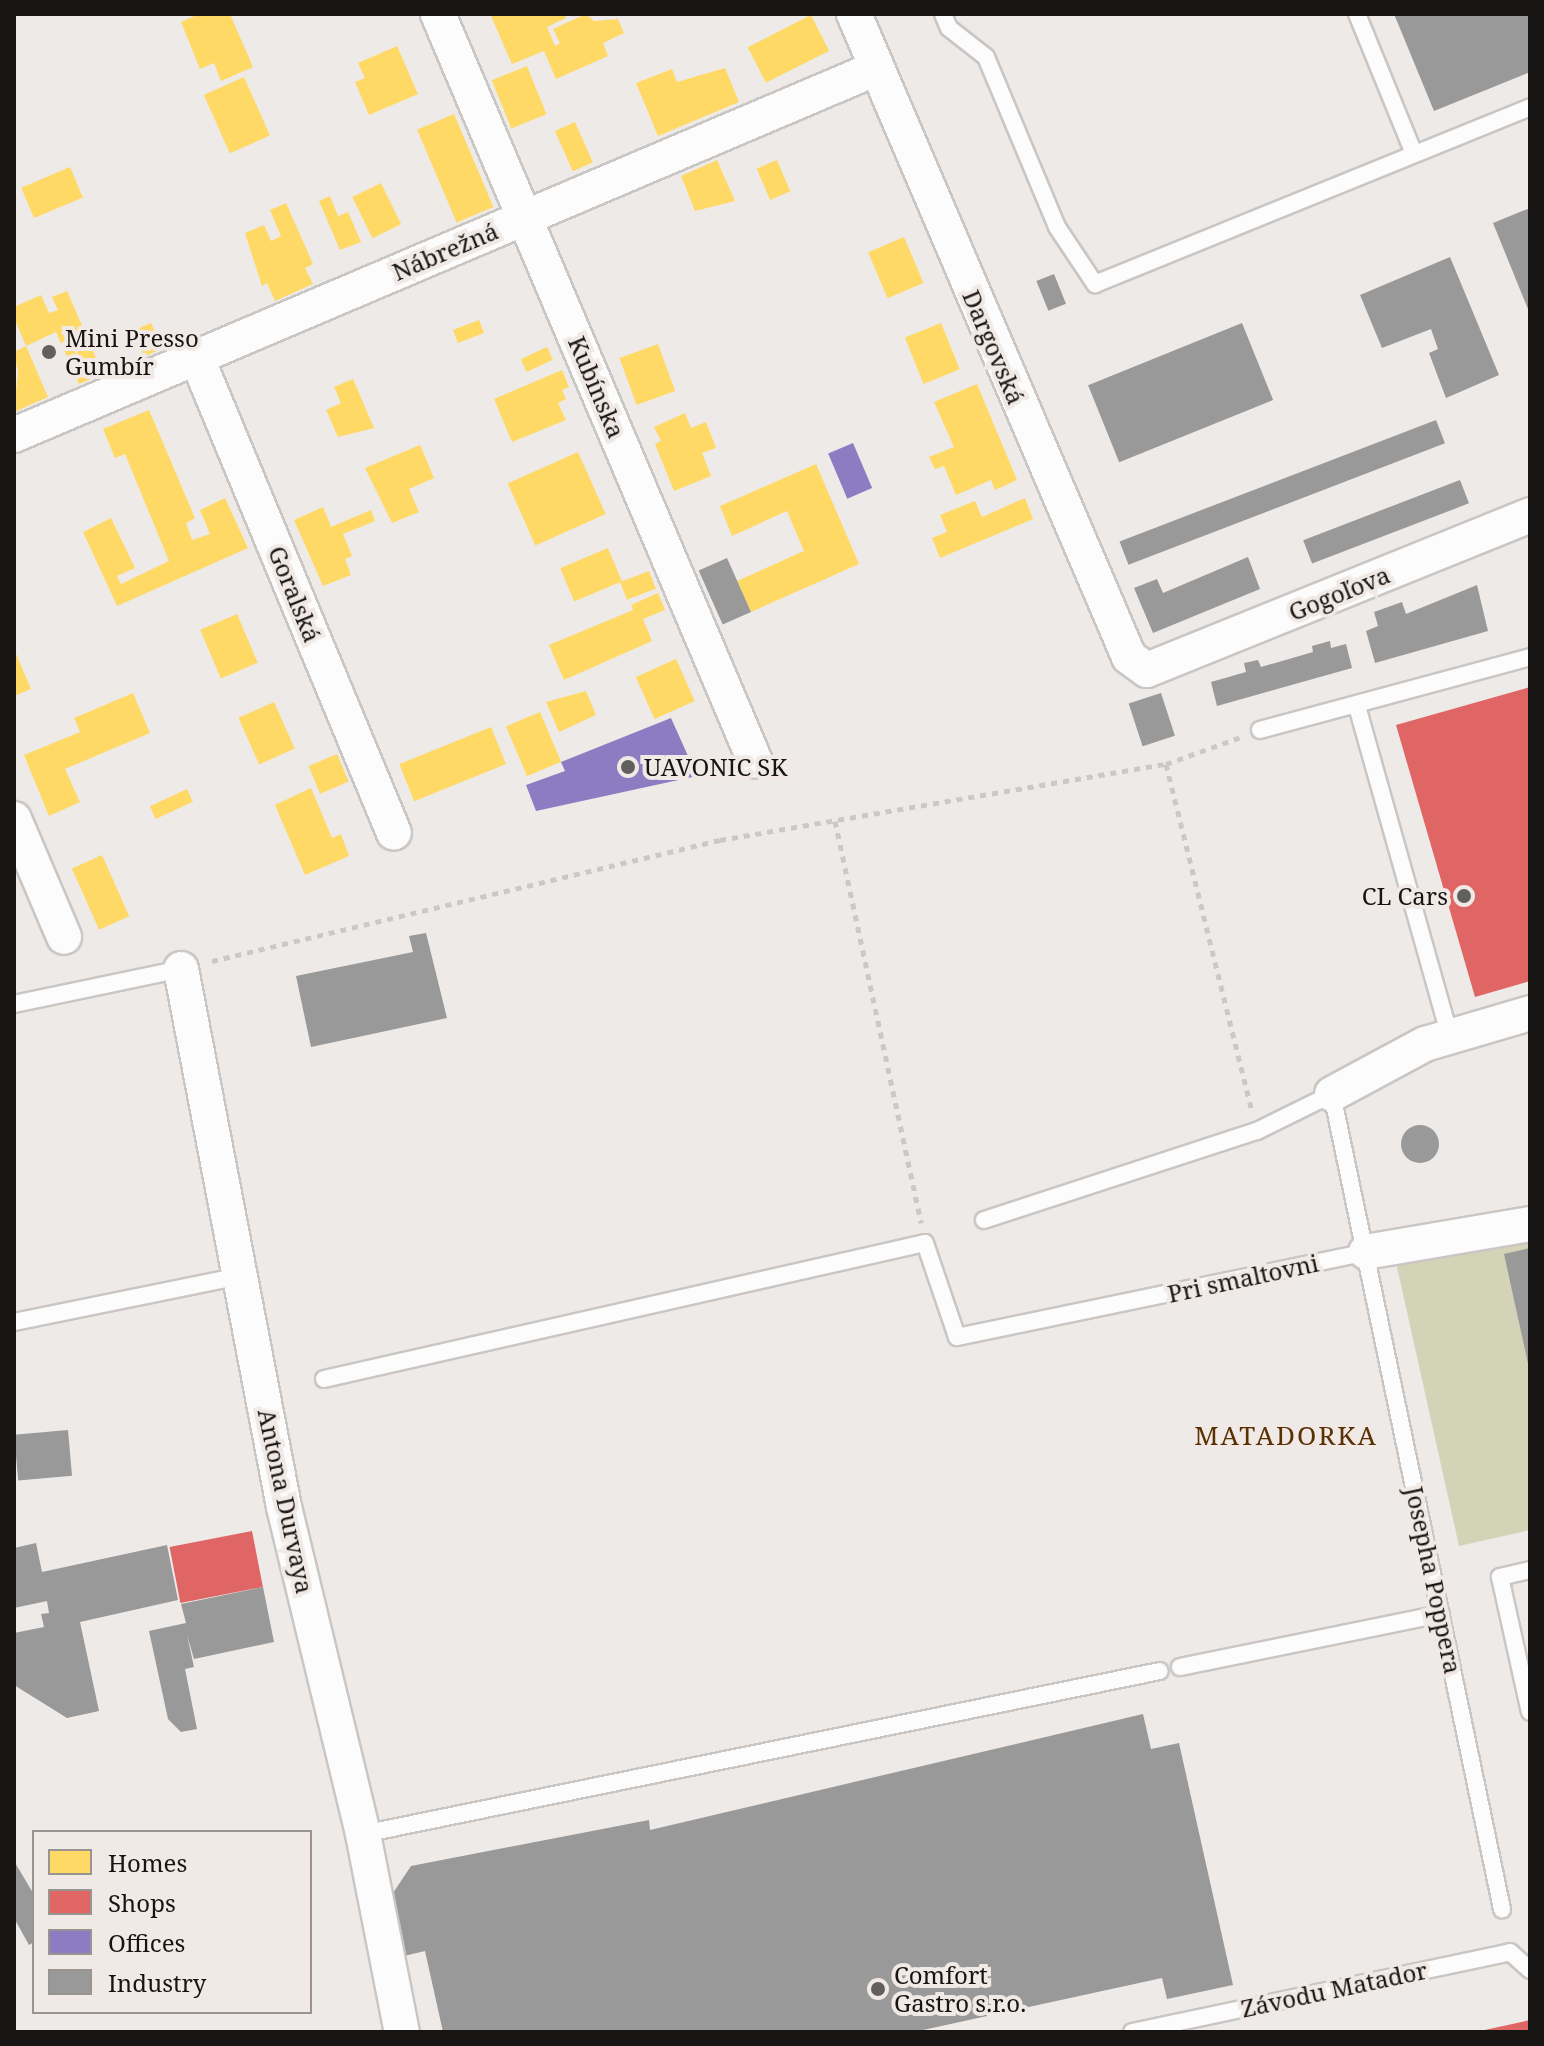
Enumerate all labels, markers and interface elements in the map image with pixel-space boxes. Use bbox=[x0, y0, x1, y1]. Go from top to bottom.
street label: Nábrežná bbox=[388, 216, 502, 286]
street label: Dargovská bbox=[957, 286, 1031, 408]
place label: Mini Presso Gumbír bbox=[65, 324, 199, 380]
street label: Kubínska bbox=[563, 332, 631, 442]
marker: Mini Presso Gumbír bbox=[40, 343, 58, 361]
street label: Goralská bbox=[263, 542, 327, 646]
street label: Gogoľova bbox=[1284, 560, 1394, 626]
place label: UAVONIC SK bbox=[644, 753, 787, 781]
marker: UAVONIC SK bbox=[619, 758, 637, 776]
place label: CL Cars bbox=[1362, 882, 1448, 910]
marker: CL Cars bbox=[1455, 887, 1473, 905]
street label: Pri smaltovni bbox=[1165, 1248, 1321, 1308]
street label: Antona Durvaya bbox=[252, 1406, 320, 1596]
district label: MATADORKA bbox=[1194, 1420, 1378, 1452]
street label: Josepha Poppera bbox=[1400, 1484, 1468, 1676]
legend bbox=[32, 1830, 312, 2014]
text: Homes bbox=[108, 1846, 187, 1879]
text: Shops bbox=[108, 1886, 176, 1919]
text: Offices bbox=[108, 1926, 185, 1959]
street label: Závodu Matador bbox=[1238, 1955, 1430, 2023]
place label: Comfort Gastro s.r.o. bbox=[894, 1961, 1026, 2017]
text: Industry bbox=[108, 1966, 206, 1999]
marker: Comfort Gastro s.r.o. bbox=[869, 1980, 887, 1998]

